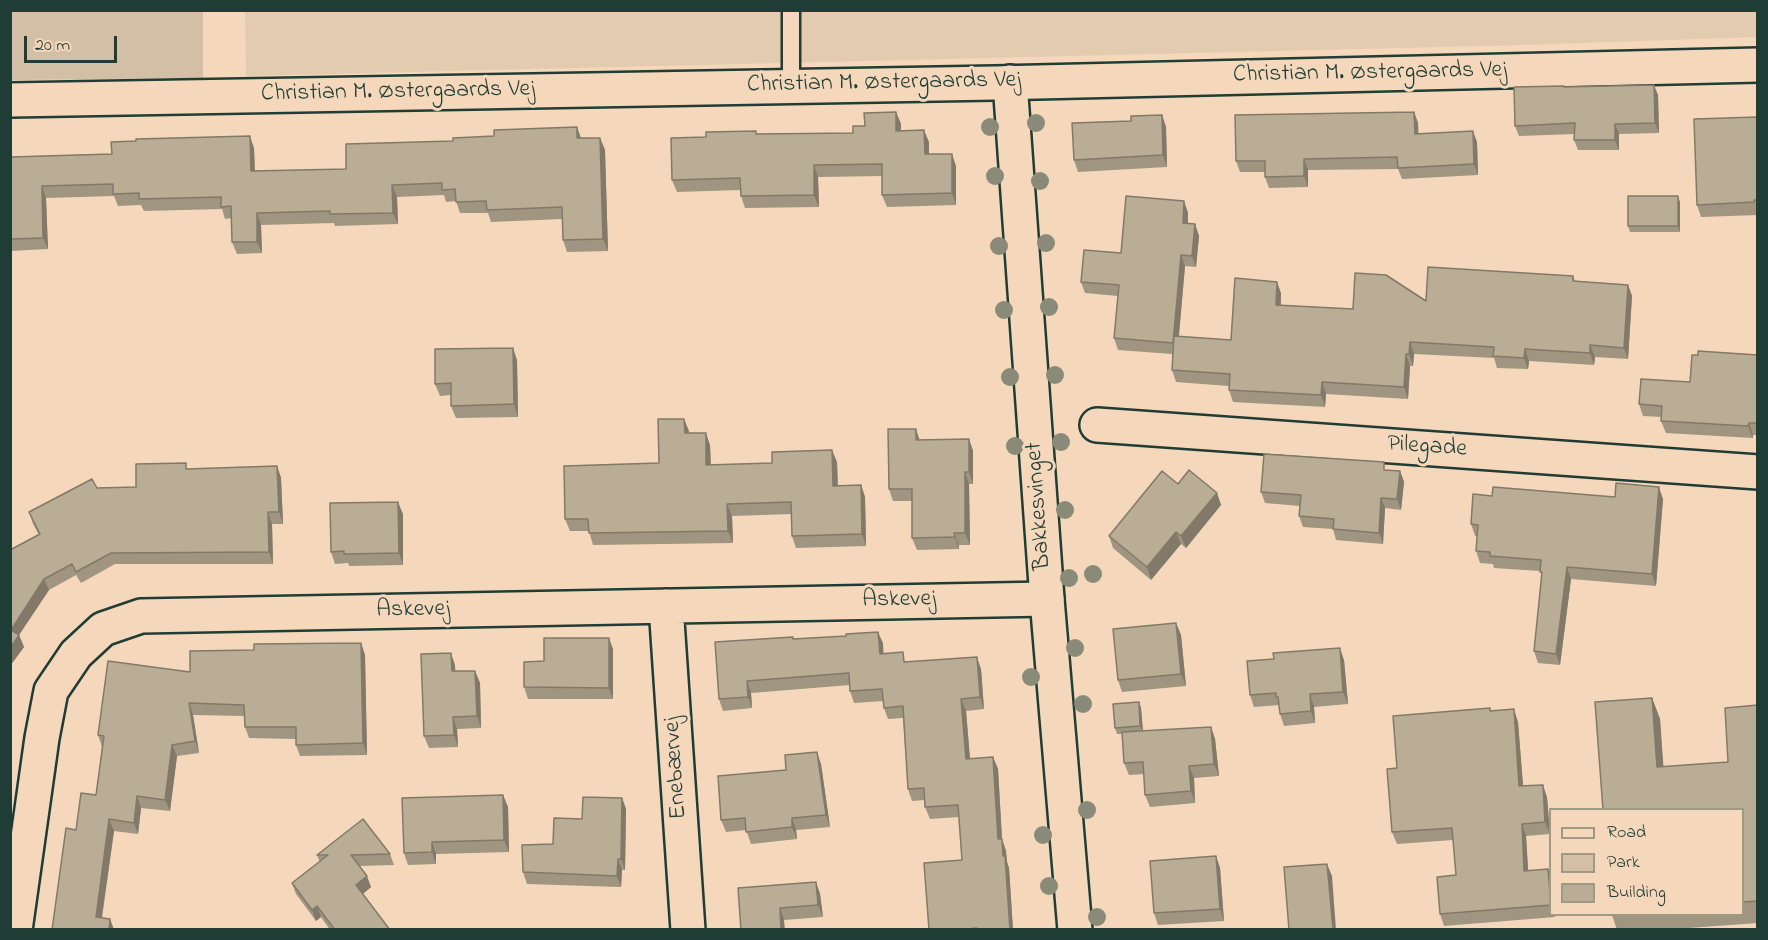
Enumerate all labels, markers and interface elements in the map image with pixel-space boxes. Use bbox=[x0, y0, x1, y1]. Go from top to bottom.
scale bar bbox=[27, 24, 120, 62]
text: 20 m bbox=[35, 33, 70, 59]
street label: Christian M. Østergaards Vej bbox=[1233, 57, 1507, 91]
street label: Christian M. Østergaards Vej bbox=[747, 67, 1021, 101]
street label: Christian M. Østergaards Vej bbox=[261, 76, 535, 110]
street label: Pilegade bbox=[1386, 431, 1468, 465]
street label: Bakkesvinget bbox=[1021, 441, 1059, 571]
street label: Askevej bbox=[862, 586, 936, 616]
street label: Askevej bbox=[376, 596, 450, 626]
street label: Enebærvej bbox=[659, 716, 695, 820]
legend bbox=[1549, 808, 1744, 916]
text: Road bbox=[1607, 820, 1646, 846]
text: Park bbox=[1607, 850, 1640, 876]
text: Building bbox=[1607, 880, 1666, 906]

